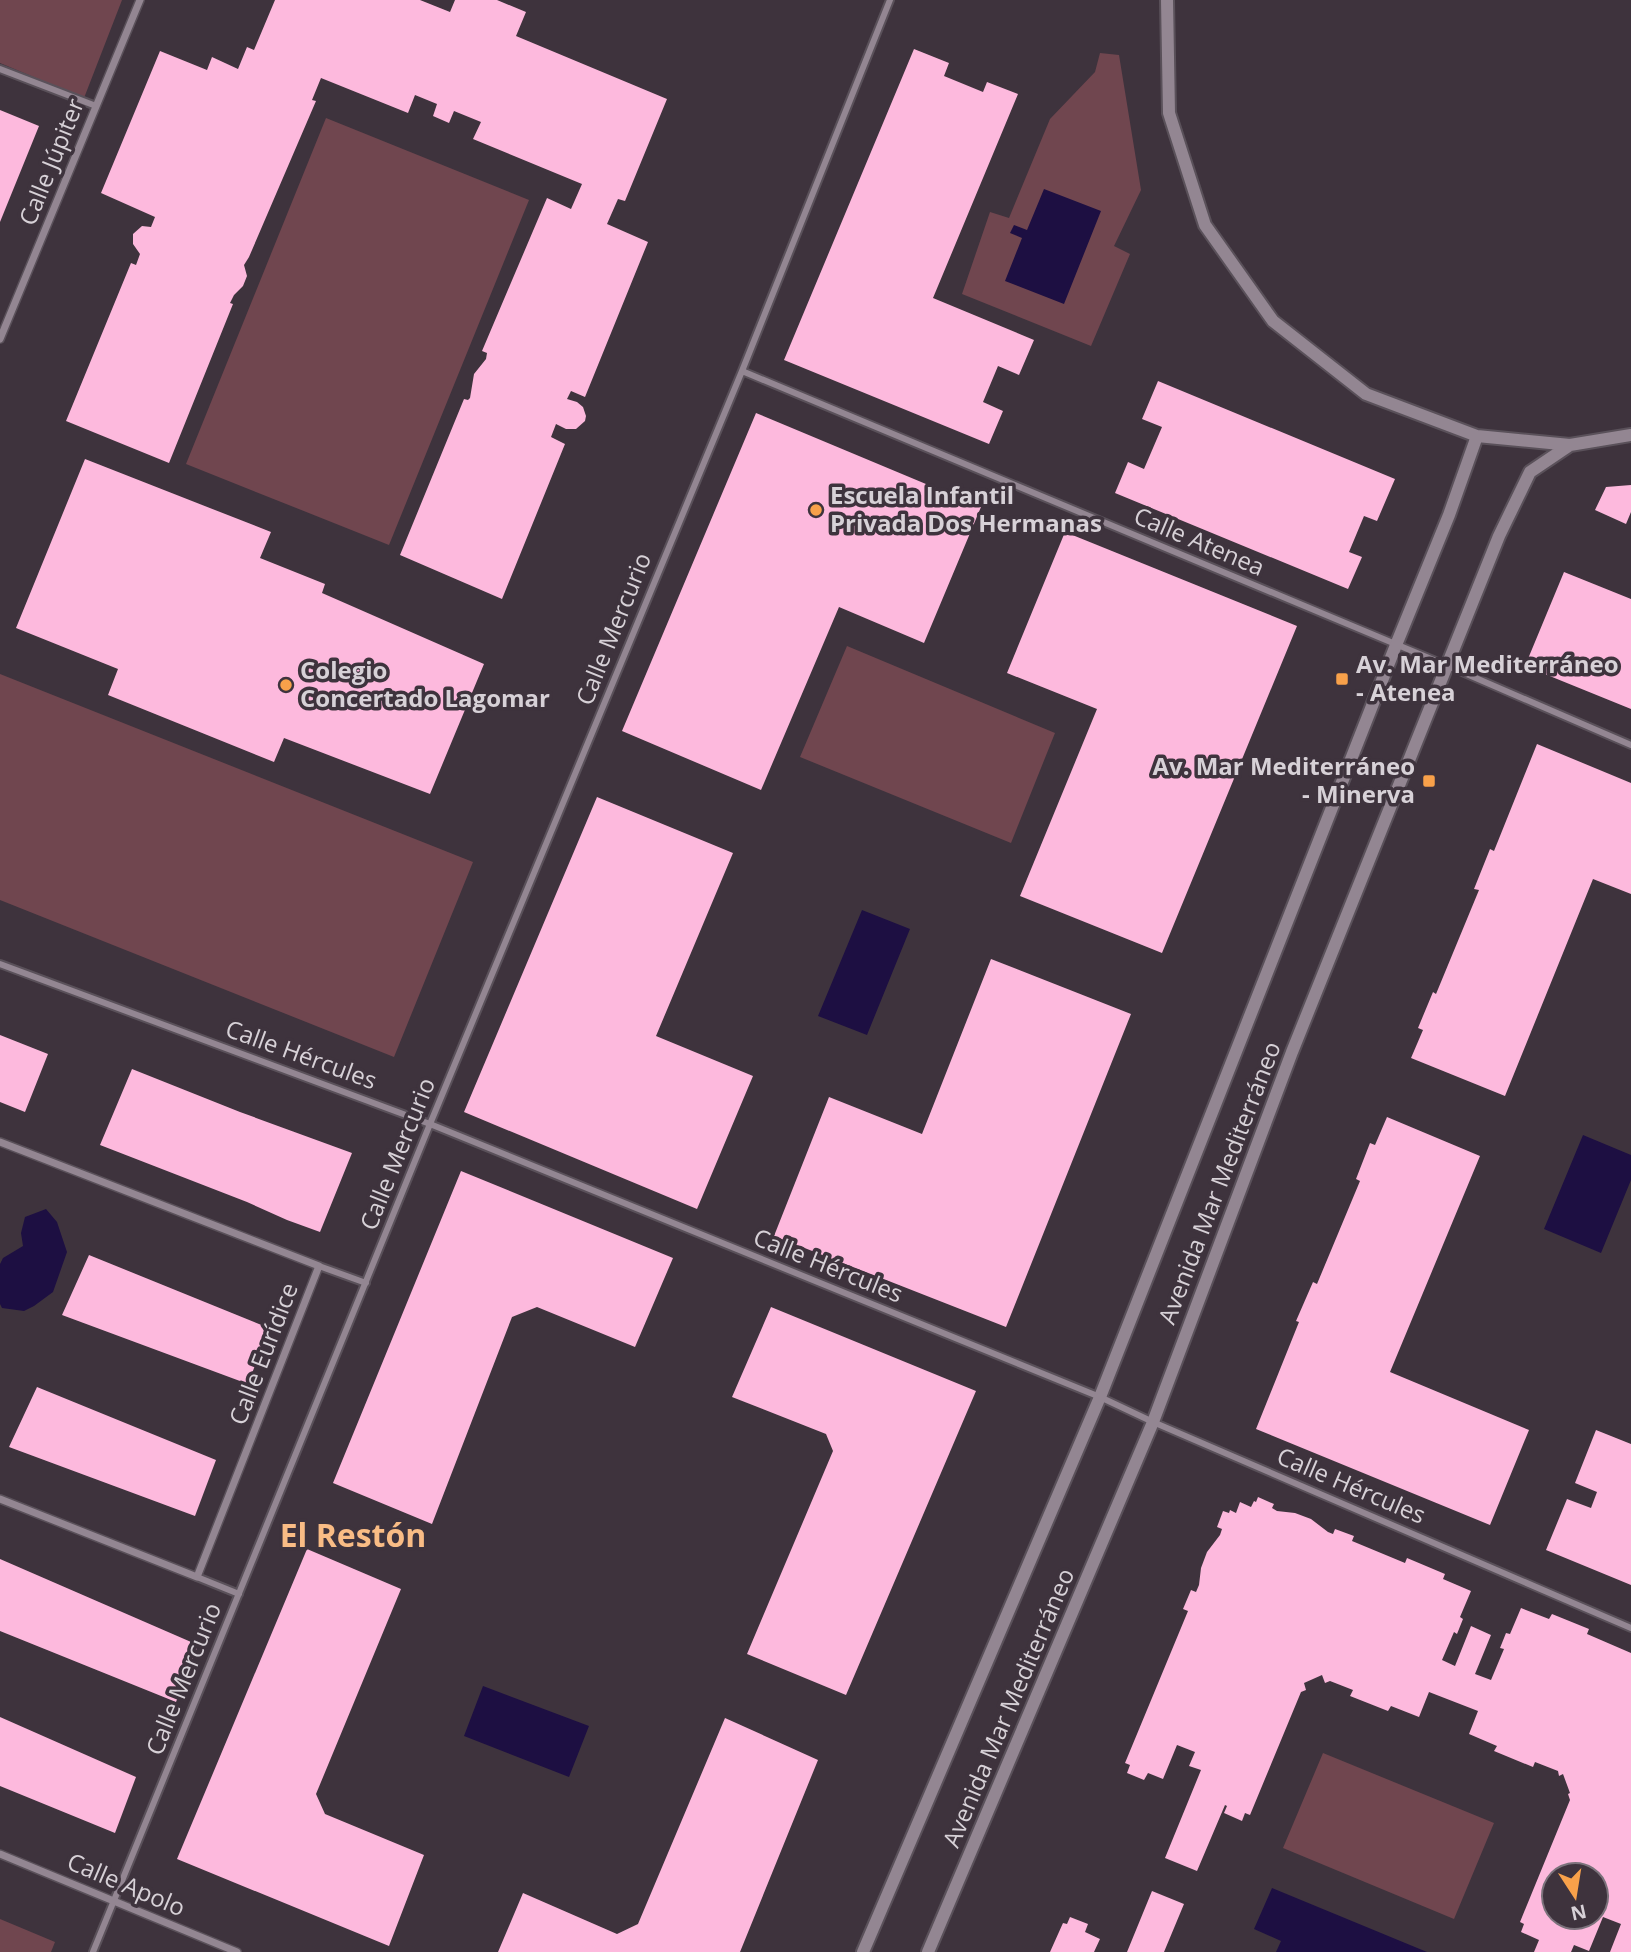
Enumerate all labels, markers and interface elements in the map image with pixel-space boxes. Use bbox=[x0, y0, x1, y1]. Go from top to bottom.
street label: Calle Júpiter bbox=[10, 93, 91, 230]
place label: Escuela Infantil Privada Dos Hermanas bbox=[830, 478, 1102, 539]
street label: Calle Atenea bbox=[1129, 498, 1270, 583]
marker: Escuela Infantil Privada Dos Hermanas bbox=[808, 502, 824, 518]
street label: Calle Mercurio bbox=[567, 547, 658, 710]
place label: Av. Mar Mediterráneo - Atenea bbox=[1356, 647, 1619, 708]
place label: Colegio Concertado Lagomar bbox=[300, 653, 550, 714]
marker: Av. Mar Mediterráneo - Atenea bbox=[1334, 671, 1350, 687]
marker: Colegio Concertado Lagomar bbox=[278, 677, 294, 693]
place label: Av. Mar Mediterráneo - Minerva bbox=[1152, 749, 1415, 810]
marker: Av. Mar Mediterráneo - Minerva bbox=[1421, 773, 1437, 789]
street label: Calle Hércules bbox=[221, 1011, 382, 1096]
street label: Avenida Mar Mediterráneo bbox=[1149, 1036, 1288, 1328]
street label: Calle Mercurio bbox=[351, 1072, 442, 1235]
street label: Calle Hércules bbox=[749, 1220, 908, 1310]
street label: Calle Eurídice bbox=[220, 1278, 305, 1429]
street label: Calle Hércules bbox=[1272, 1438, 1431, 1531]
district label: El Restón bbox=[280, 1513, 426, 1556]
street label: Avenida Mar Mediterráneo bbox=[934, 1563, 1081, 1852]
street label: Calle Mercurio bbox=[137, 1597, 228, 1760]
street label: Calle Apolo bbox=[63, 1844, 191, 1923]
north arrow bbox=[1540, 1861, 1610, 1931]
text: N bbox=[1568, 1898, 1589, 1927]

